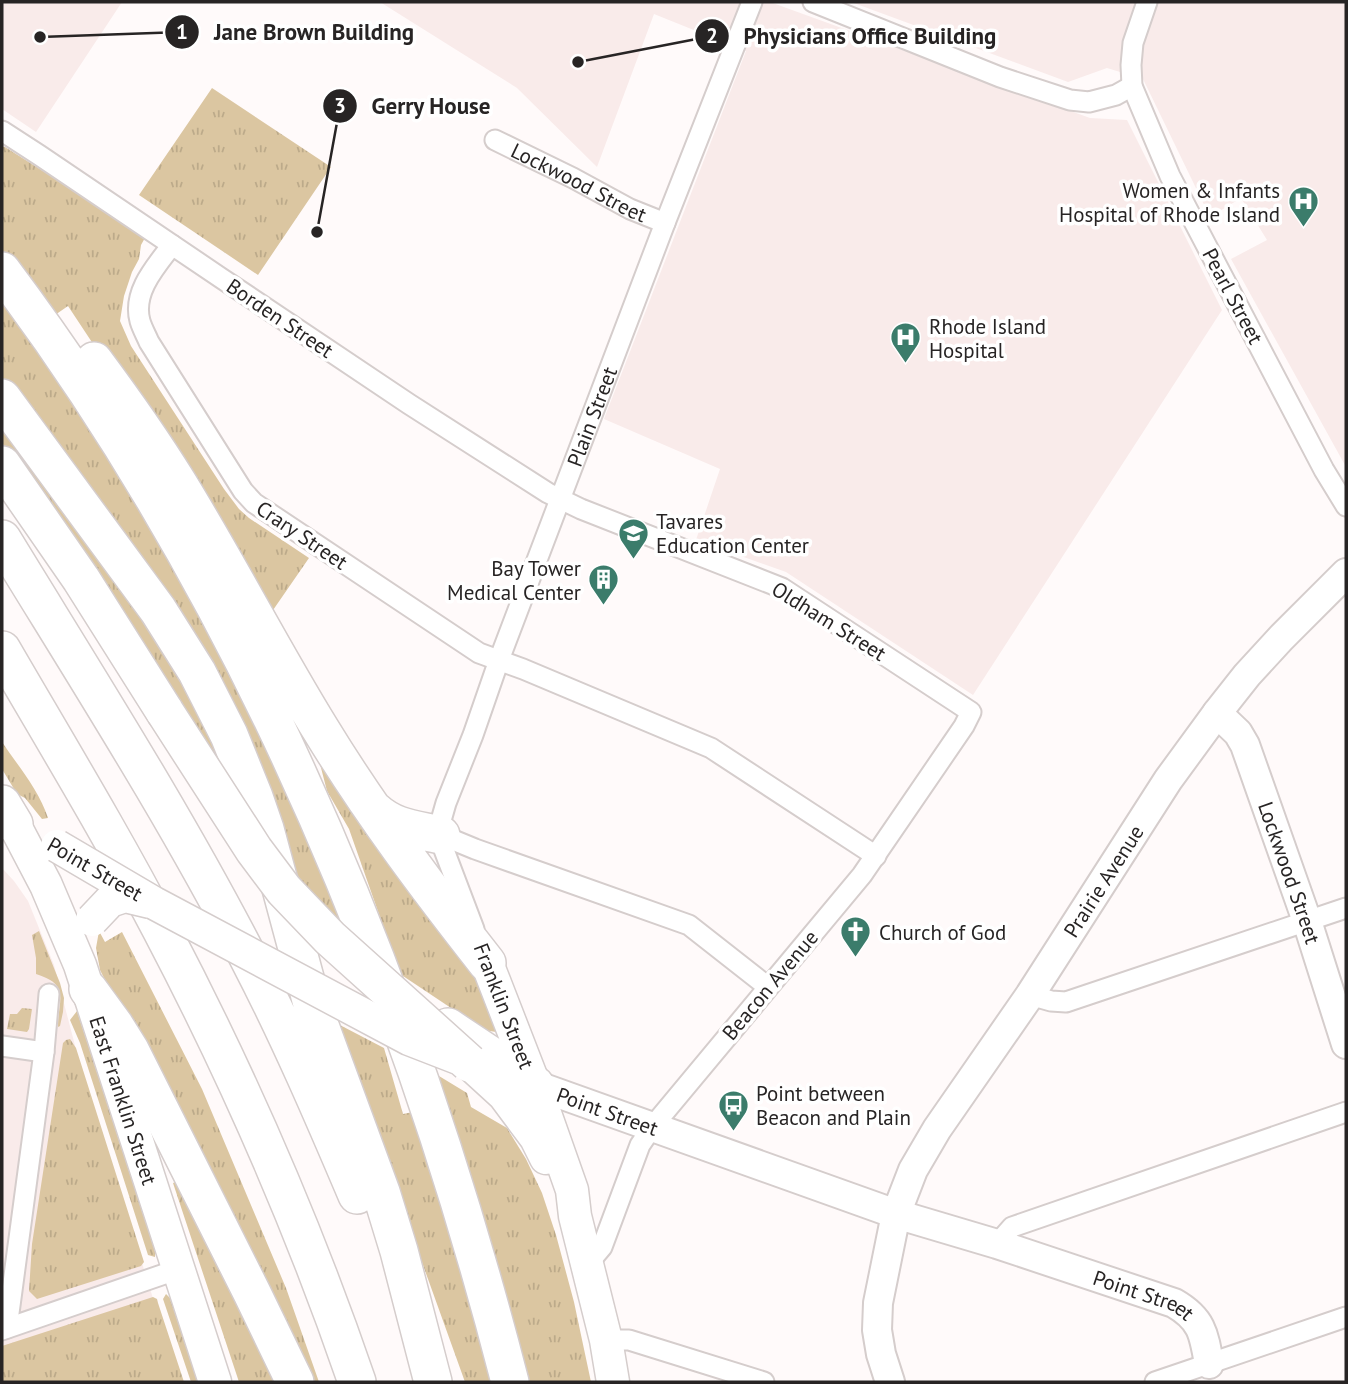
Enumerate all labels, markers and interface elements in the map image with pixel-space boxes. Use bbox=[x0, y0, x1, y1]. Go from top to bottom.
callout: Jane Brown Building bbox=[165, 10, 428, 54]
callout: Physicians Office Building bbox=[695, 14, 1011, 58]
text: Jane Brown Building bbox=[213, 17, 414, 46]
text: 1 bbox=[176, 18, 188, 45]
text: Physicians Office Building bbox=[744, 21, 996, 50]
text: 2 bbox=[706, 22, 718, 49]
callout: Gerry House bbox=[322, 84, 505, 128]
text: Gerry House bbox=[372, 91, 490, 120]
text: 3 bbox=[334, 92, 346, 119]
street label: Lockwood Street bbox=[507, 136, 651, 228]
place label: Women & Infants Hospital of Rhode Island bbox=[1059, 177, 1280, 228]
hospital icon: Women & Infants Hospital of Rhode Island bbox=[1286, 185, 1320, 229]
street label: Pearl Street bbox=[1197, 243, 1269, 349]
street label: Borden Street bbox=[221, 272, 339, 364]
place label: Rhode Island Hospital bbox=[929, 313, 1046, 364]
hospital icon: Rhode Island Hospital bbox=[889, 321, 923, 365]
street label: Plain Street bbox=[560, 363, 623, 470]
street label: Crary Street bbox=[251, 495, 353, 575]
place label: Tavares Education Center bbox=[656, 508, 809, 559]
school or university icon: Tavares Education Center bbox=[616, 516, 650, 560]
place label: Bay Tower Medical Center bbox=[447, 555, 581, 606]
building icon: Bay Tower Medical Center bbox=[587, 563, 621, 607]
street label: Oldham Street bbox=[767, 575, 891, 667]
street label: Lockwood Street bbox=[1252, 798, 1327, 947]
street label: Prairie Avenue bbox=[1057, 820, 1149, 942]
street label: Point Street bbox=[42, 831, 148, 907]
church icon: Church of God bbox=[839, 915, 873, 959]
place label: Church of God bbox=[879, 919, 1006, 946]
street label: Beacon Avenue bbox=[716, 924, 824, 1046]
street label: Franklin Street bbox=[468, 939, 540, 1073]
street label: East Franklin Street bbox=[84, 1012, 164, 1188]
street label: Point Street bbox=[553, 1080, 662, 1141]
place label: Point between Beacon and Plain bbox=[756, 1080, 911, 1131]
bus stop icon: Point between Beacon and Plain bbox=[716, 1088, 750, 1132]
street label: Point Street bbox=[1090, 1264, 1201, 1326]

